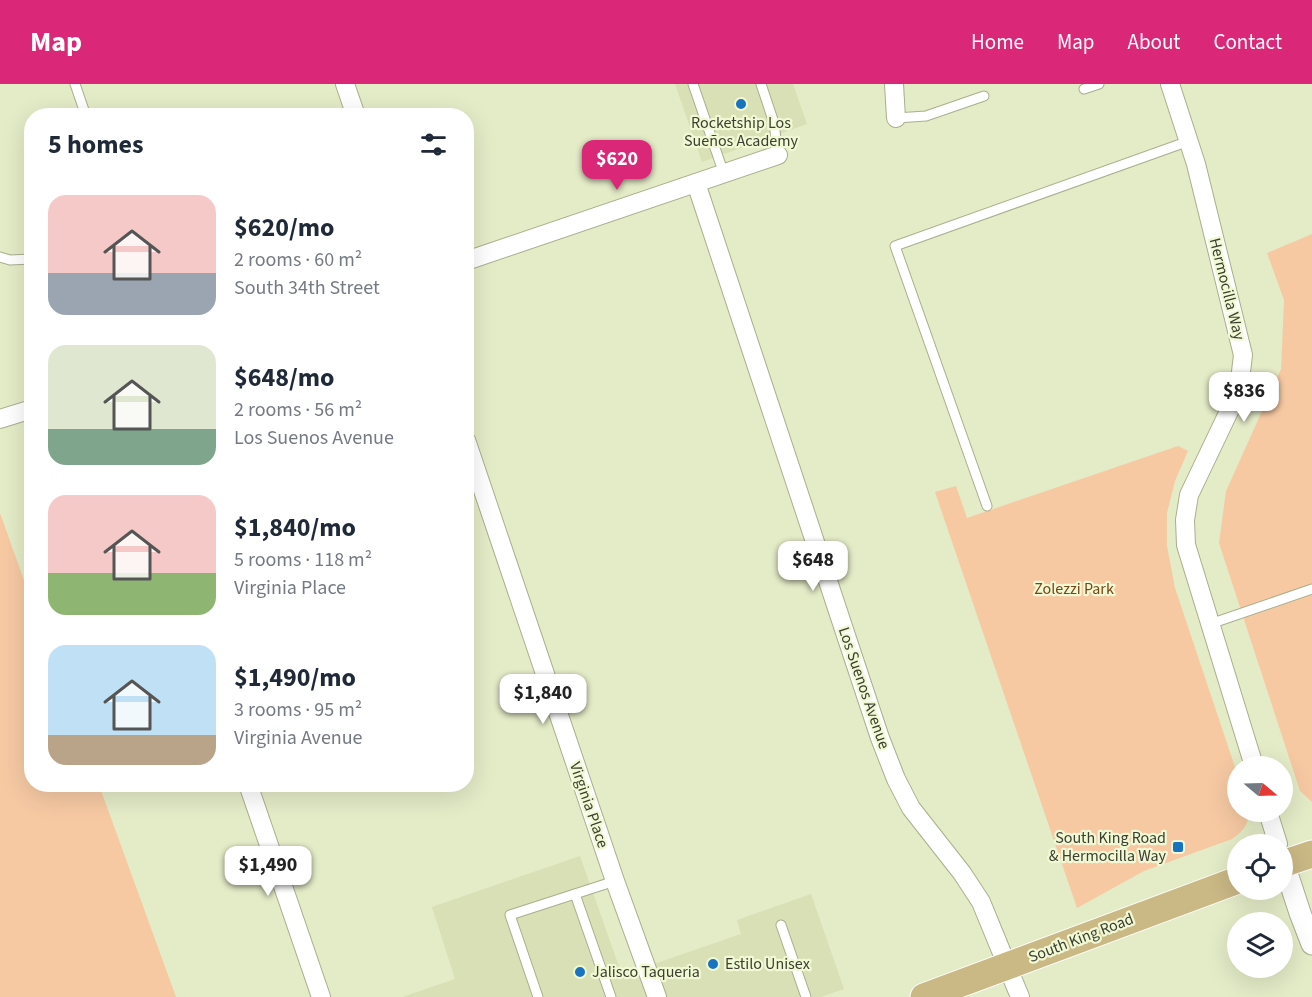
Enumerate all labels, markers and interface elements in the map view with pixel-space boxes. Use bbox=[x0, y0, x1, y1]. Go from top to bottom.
text: Map bbox=[30, 22, 82, 62]
text: Home bbox=[971, 27, 1024, 57]
text: Map bbox=[1057, 27, 1095, 57]
text: About bbox=[1128, 27, 1180, 57]
text: Contact bbox=[1213, 27, 1282, 57]
marker: Rocketship Los Sueños Academy bbox=[734, 97, 748, 111]
place label: Rocketship Los Sueños Academy bbox=[684, 112, 798, 152]
text: 5 homes bbox=[48, 126, 143, 163]
icon: filters bbox=[417, 128, 450, 161]
pin: $620 bbox=[581, 140, 653, 191]
text: $620 bbox=[596, 145, 638, 173]
text: $620/mo bbox=[234, 209, 334, 246]
icon: home bbox=[96, 219, 168, 291]
street label: Hermocilla Way bbox=[1204, 236, 1250, 343]
text: 2 rooms · 60 m² bbox=[234, 246, 362, 274]
text: South 34th Street bbox=[234, 274, 380, 302]
text: $648/mo bbox=[234, 359, 334, 396]
icon: home bbox=[96, 369, 168, 441]
pin: $836 bbox=[1208, 372, 1280, 423]
text: $836 bbox=[1223, 377, 1265, 405]
text: 2 rooms · 56 m² bbox=[234, 396, 362, 424]
text: Los Suenos Avenue bbox=[234, 424, 394, 452]
text: $1,840/mo bbox=[234, 509, 356, 546]
icon: home bbox=[96, 519, 168, 591]
pin: $648 bbox=[777, 541, 849, 592]
text: 5 rooms · 118 m² bbox=[234, 546, 372, 574]
text: $648 bbox=[792, 546, 834, 574]
text: Virginia Place bbox=[234, 574, 346, 602]
park label: Zolezzi Park bbox=[1034, 578, 1114, 600]
street label: Los Suenos Avenue bbox=[833, 624, 895, 752]
text: $1,490/mo bbox=[234, 659, 356, 696]
icon: home bbox=[96, 669, 168, 741]
pin: $1,840 bbox=[494, 674, 592, 725]
text: $1,840 bbox=[514, 679, 572, 707]
text: 3 rooms · 95 m² bbox=[234, 696, 362, 724]
text: Virginia Avenue bbox=[234, 724, 363, 752]
north arrow bbox=[1227, 756, 1293, 822]
map controls bbox=[1227, 756, 1293, 978]
street label: Virginia Place bbox=[564, 759, 614, 851]
place label: South King Road & Hermocilla Way bbox=[1049, 827, 1167, 867]
button: locate bbox=[1227, 834, 1293, 900]
marker: South King Road & Hermocilla Way bbox=[1171, 840, 1185, 854]
pin: $1,490 bbox=[219, 846, 317, 897]
text: $1,490 bbox=[239, 851, 297, 879]
street label: South King Road bbox=[1025, 908, 1137, 968]
button: layers bbox=[1227, 912, 1293, 978]
place label: Estilo Unisex bbox=[725, 953, 810, 975]
marker: Estilo Unisex bbox=[706, 957, 720, 971]
place label: Jalisco Taqueria bbox=[592, 961, 700, 983]
marker: Jalisco Taqueria bbox=[573, 965, 587, 979]

